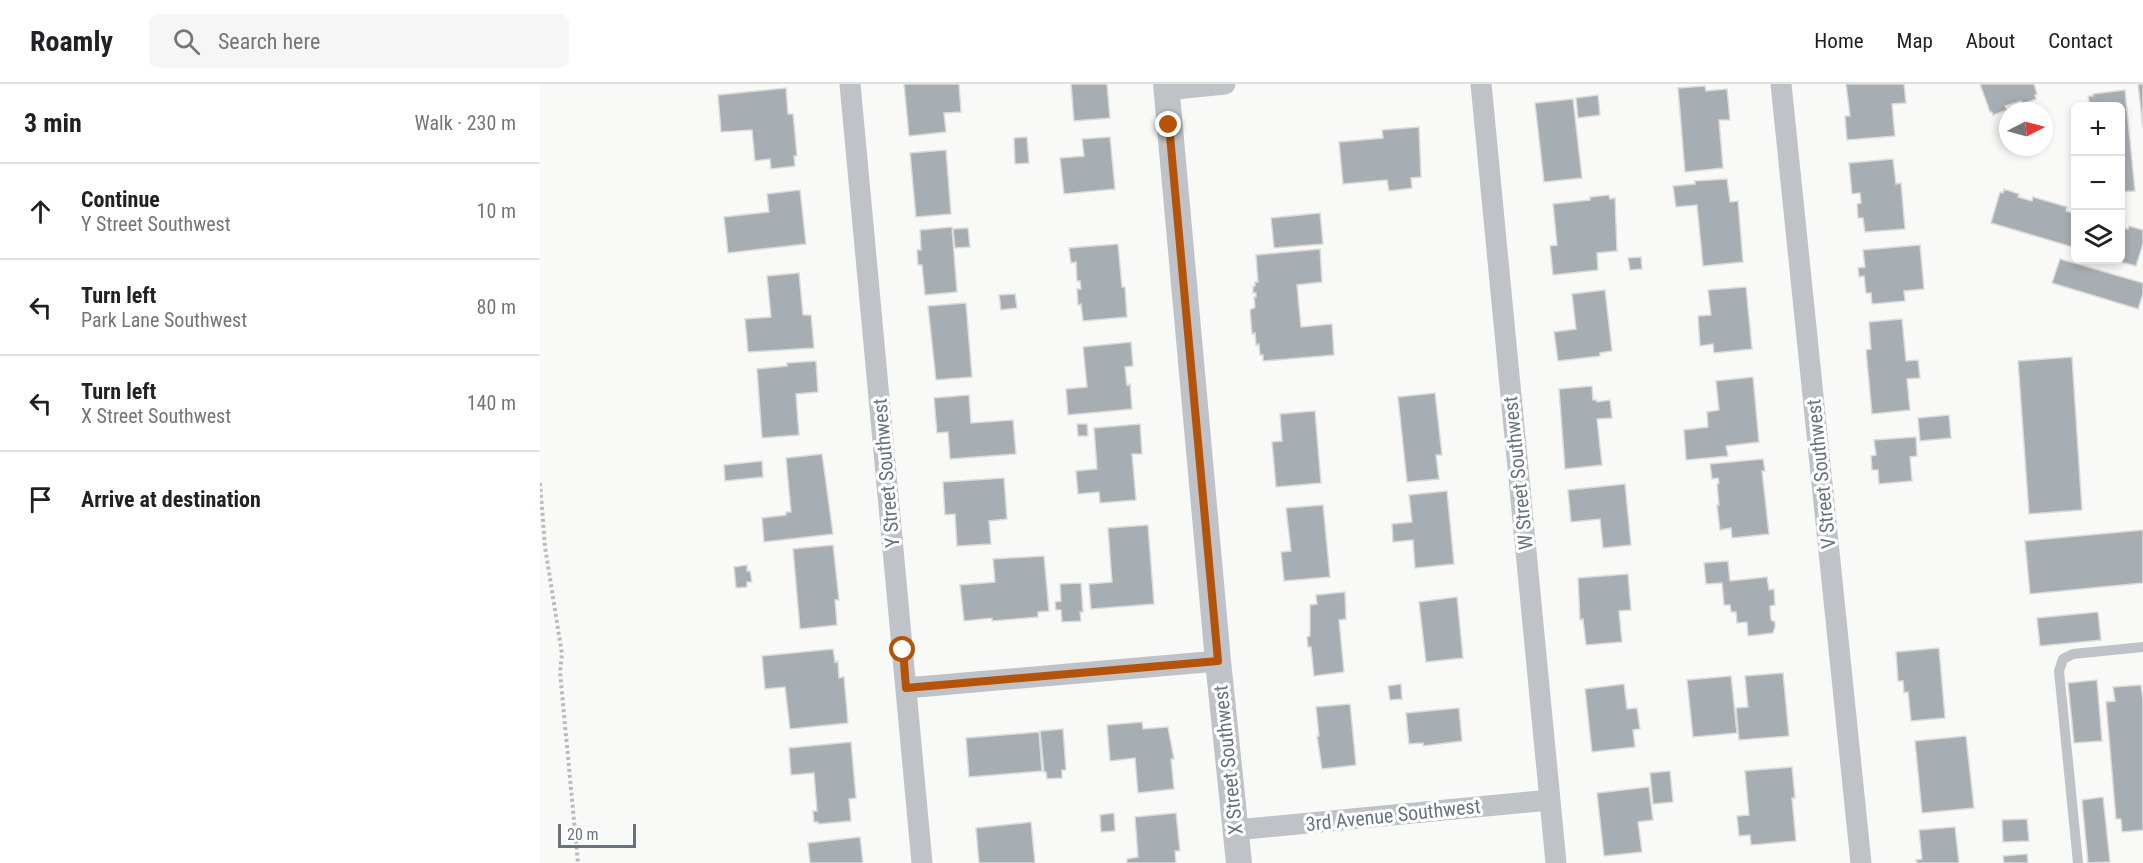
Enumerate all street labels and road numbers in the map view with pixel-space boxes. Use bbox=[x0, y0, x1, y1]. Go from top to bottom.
street label: W Street Southwest bbox=[1498, 395, 1538, 551]
street label: Y Street Southwest bbox=[868, 397, 904, 549]
street label: V Street Southwest bbox=[1801, 398, 1841, 550]
street label: X Street Southwest bbox=[1208, 684, 1248, 836]
street label: 3rd Avenue Southwest bbox=[1304, 794, 1482, 836]

